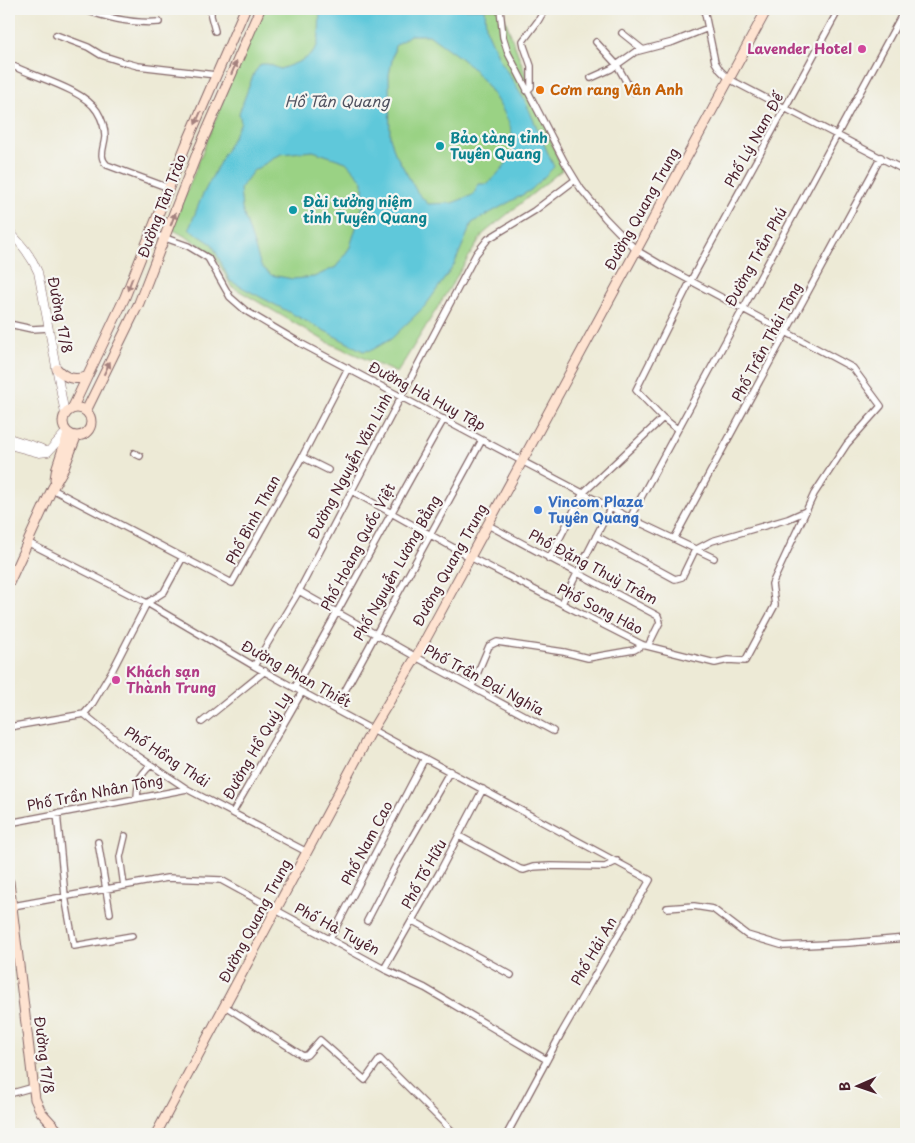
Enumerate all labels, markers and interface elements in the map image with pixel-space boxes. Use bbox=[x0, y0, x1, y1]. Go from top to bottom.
place label: Lavender Hotel bbox=[747, 38, 852, 59]
marker: Lavender Hotel bbox=[856, 43, 868, 55]
one-way arrow bbox=[231, 61, 239, 76]
place label: Cơm rang Vân Anh bbox=[550, 79, 683, 100]
marker: Cơm rang Vân Anh bbox=[534, 84, 546, 96]
street label: Phố Lý Nam Đế bbox=[719, 87, 789, 191]
water label: Hồ Tân Quang bbox=[285, 89, 391, 112]
one-way arrow bbox=[194, 111, 202, 125]
place label: Bảo tàng tỉnh Tuyên Quang bbox=[450, 127, 548, 164]
marker: Bảo tàng tỉnh Tuyên Quang bbox=[434, 140, 446, 152]
street label: Đường Quang Trung bbox=[599, 144, 684, 274]
street label: Đường Tân Trào bbox=[132, 151, 191, 261]
place label: Đài tưởng niệm tỉnh Tuyên Quang bbox=[303, 191, 427, 228]
street label: Đường Trần Phú bbox=[720, 203, 792, 310]
marker: Đài tưởng niệm tỉnh Tuyên Quang bbox=[287, 204, 299, 216]
one-way arrow bbox=[169, 212, 177, 226]
street label: Đường 17/8 bbox=[43, 275, 78, 355]
one-way arrow bbox=[126, 277, 134, 292]
street label: Phố Trần Thái Tông bbox=[726, 278, 807, 405]
street label: Đường Hà Huy Tập bbox=[365, 356, 490, 435]
one-way arrow bbox=[103, 360, 111, 375]
street label: Đường Nguyễn Văn Linh bbox=[302, 389, 397, 543]
street label: Phố Bình Than bbox=[220, 471, 285, 568]
street label: Phố Hoàng Quốc Việt bbox=[315, 479, 400, 614]
street label: Phố Nguyễn Lương Bằng bbox=[348, 491, 445, 644]
place label: Vincom Plaza Tuyên Quang bbox=[548, 491, 644, 528]
street label: Đường Quang Trung bbox=[407, 500, 492, 630]
marker: Vincom Plaza Tuyên Quang bbox=[532, 504, 544, 516]
street label: Phố Đặng Thuỳ Trâm bbox=[525, 524, 661, 609]
street label: Phố Song Hào bbox=[554, 578, 647, 639]
street label: Đường Phan Thiết bbox=[238, 635, 355, 713]
street label: Phố Trần Đại Nghĩa bbox=[420, 639, 548, 720]
place label: Khách sạn Thành Trung bbox=[126, 661, 216, 698]
marker: Khách sạn Thành Trung bbox=[110, 674, 122, 686]
street label: Đường Hồ Quý Ly bbox=[217, 688, 296, 803]
street label: Phố Hồng Thái bbox=[121, 721, 214, 792]
street label: Phố Trần Nhân Tông bbox=[25, 769, 165, 816]
street label: Phố Nam Cao bbox=[336, 797, 398, 889]
street label: Phố Tố Hữu bbox=[396, 835, 451, 912]
street label: Đường Quang Trung bbox=[213, 855, 296, 986]
street label: Phố Hà Tuyên bbox=[291, 897, 384, 960]
street label: Phố Hải An bbox=[565, 913, 622, 989]
street label: Đường 17/8 bbox=[29, 1015, 60, 1095]
north arrow bbox=[832, 1060, 882, 1110]
text: B bbox=[834, 1081, 855, 1092]

